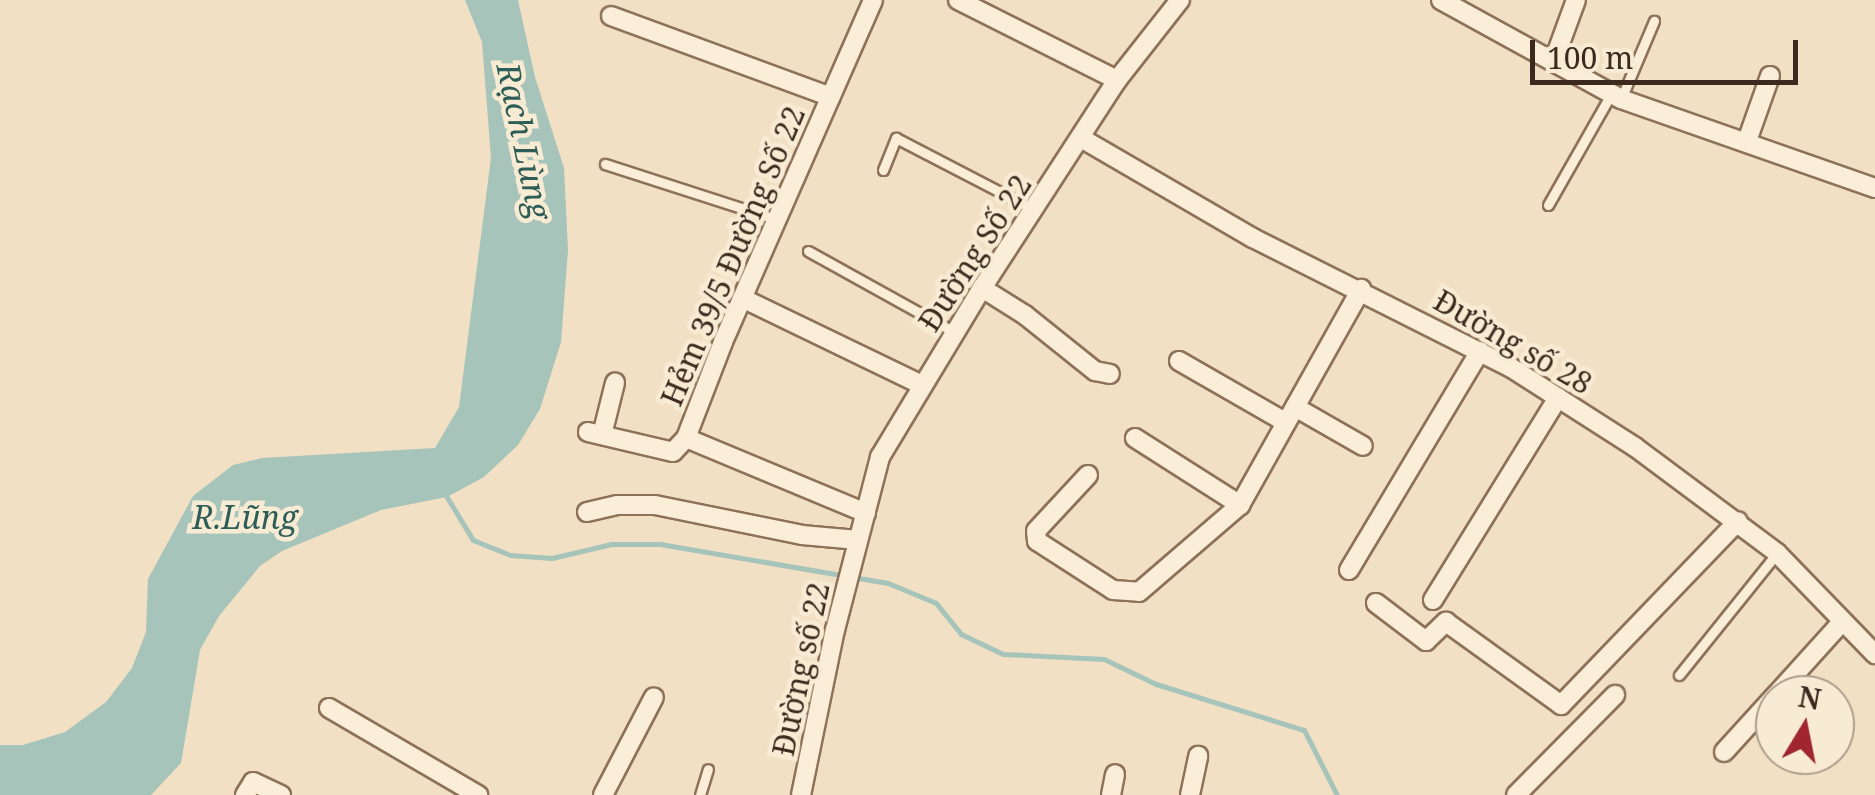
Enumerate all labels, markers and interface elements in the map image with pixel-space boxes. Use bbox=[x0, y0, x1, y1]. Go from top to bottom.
scale bar bbox=[1535, 20, 1802, 82]
text: 100 m bbox=[1547, 37, 1633, 78]
water label: Rạch Lùng bbox=[489, 59, 559, 223]
street label: Hẻm 39/5 Đường Số 22 bbox=[654, 101, 812, 411]
street label: Đường Số 22 bbox=[911, 168, 1039, 338]
street label: Đường số 28 bbox=[1428, 282, 1598, 402]
water label: R.Lũng bbox=[192, 498, 298, 536]
street label: Đường số 22 bbox=[765, 579, 837, 759]
north arrow bbox=[1755, 675, 1855, 775]
text: N bbox=[1796, 677, 1824, 718]

